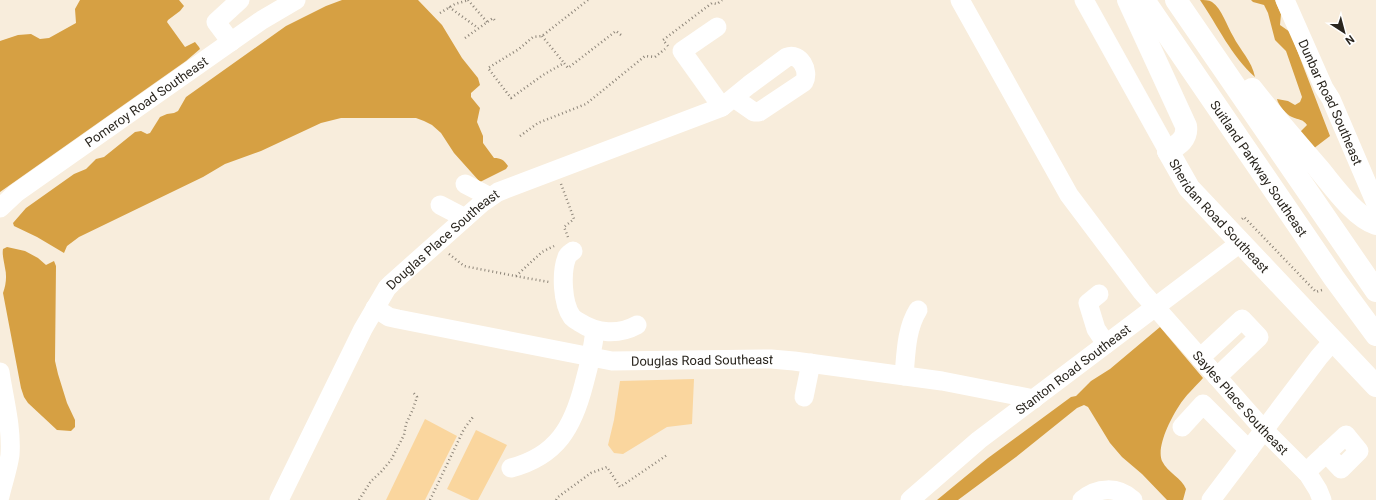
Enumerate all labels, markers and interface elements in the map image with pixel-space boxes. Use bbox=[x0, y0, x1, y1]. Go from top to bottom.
north arrow bbox=[1324, 12, 1364, 52]
text: N bbox=[1342, 32, 1357, 47]
street label: Dunbar Road Southeast bbox=[1296, 37, 1366, 167]
street label: Pomeroy Road Southeast bbox=[82, 53, 210, 150]
street label: Suitland Parkway Southeast bbox=[1207, 98, 1311, 239]
street label: Sheridan Road Southeast bbox=[1166, 156, 1272, 276]
street label: Douglas Place Southeast bbox=[383, 186, 502, 292]
street label: Stanton Road Southeast bbox=[1012, 321, 1133, 417]
street label: Sayles Place Southeast bbox=[1190, 347, 1292, 458]
street label: Douglas Road Southeast bbox=[631, 351, 774, 368]

